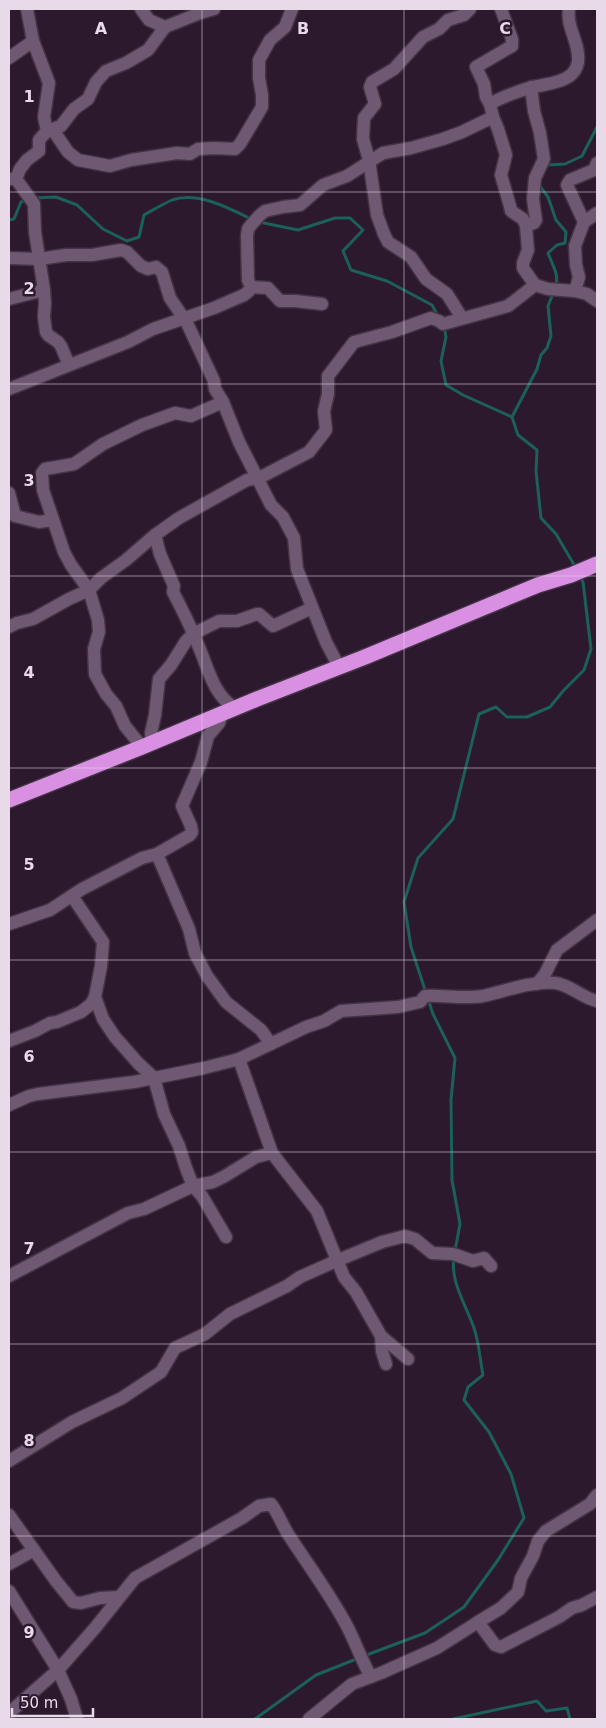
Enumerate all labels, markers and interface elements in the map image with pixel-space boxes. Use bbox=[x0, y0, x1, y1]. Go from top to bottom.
text: A bbox=[95, 19, 108, 38]
text: B bbox=[297, 19, 309, 38]
text: C bbox=[499, 19, 511, 38]
text: 1 bbox=[23, 87, 35, 106]
text: 2 bbox=[23, 279, 35, 298]
text: 3 bbox=[23, 471, 35, 490]
text: 4 bbox=[23, 663, 35, 682]
text: 5 bbox=[23, 855, 35, 874]
text: 6 bbox=[23, 1047, 35, 1066]
text: 7 bbox=[23, 1239, 35, 1258]
text: 8 bbox=[23, 1431, 35, 1450]
text: 9 bbox=[23, 1623, 35, 1642]
scale bar bbox=[12, 1686, 94, 1718]
text: 50 m bbox=[20, 1694, 58, 1712]

